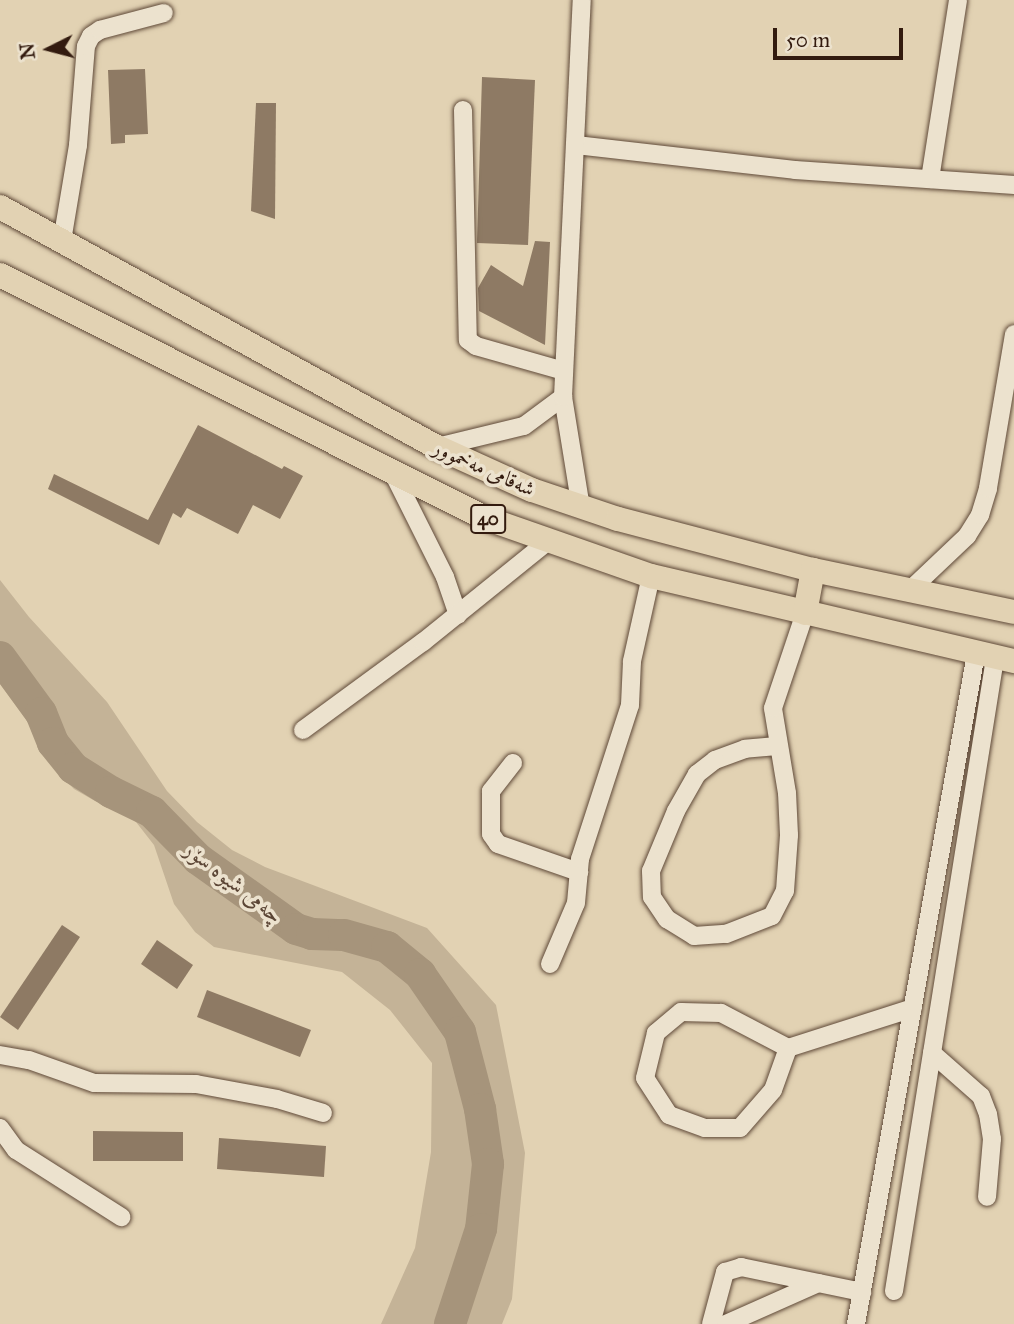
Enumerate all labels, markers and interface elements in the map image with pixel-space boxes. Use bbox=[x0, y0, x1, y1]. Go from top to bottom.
north arrow bbox=[14, 14, 84, 84]
scale bar bbox=[776, 14, 906, 58]
text: 50 m bbox=[786, 27, 830, 53]
text: N bbox=[15, 42, 40, 60]
street label: شەقامی مەخموور bbox=[429, 434, 539, 502]
road number: 40 bbox=[469, 504, 507, 534]
water label: چەمی شیوە سۆر bbox=[179, 835, 289, 929]

